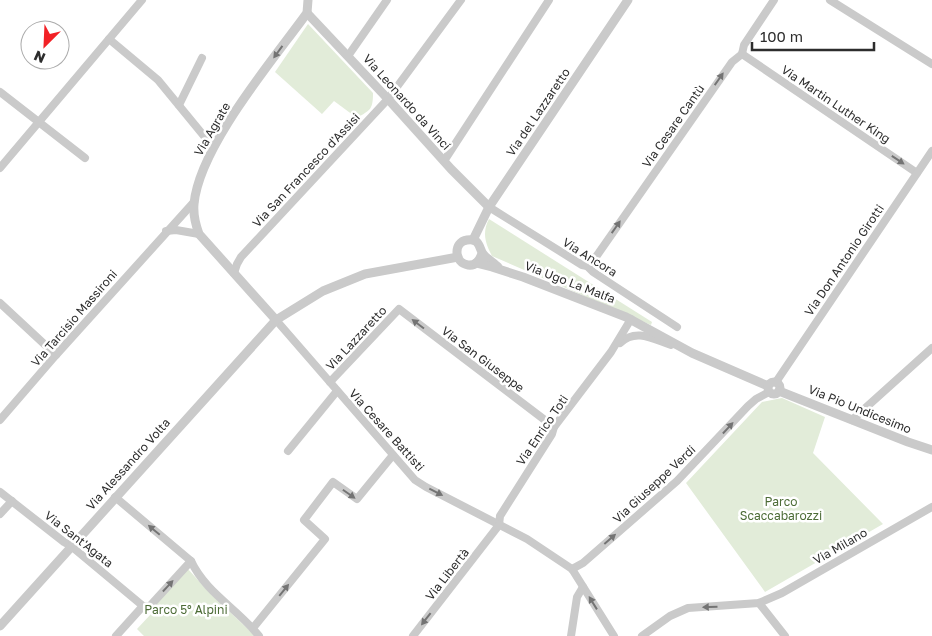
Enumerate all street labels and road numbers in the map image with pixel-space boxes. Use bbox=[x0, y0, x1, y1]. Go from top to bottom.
street label: Via Leonardo da Vinci bbox=[360, 51, 454, 153]
street label: Via Martin Luther King bbox=[779, 62, 893, 146]
street label: Via del Lazzaretto bbox=[503, 65, 573, 159]
street label: Via Cesare Cantù bbox=[639, 82, 707, 170]
street label: Via Agrate bbox=[191, 100, 233, 158]
street label: Via San Francesco d'Assisi bbox=[249, 110, 363, 230]
street label: Via Don Antonio Girotti bbox=[801, 201, 887, 319]
street label: Via Ancora bbox=[560, 234, 620, 280]
street label: Via Ugo La Malfa bbox=[523, 258, 617, 306]
street label: Via Tarcisio Massironi bbox=[28, 266, 120, 370]
street label: Via Lazzaretto bbox=[323, 303, 389, 373]
street label: Via San Giuseppe bbox=[439, 323, 527, 395]
street label: Via Pio Undicesimo bbox=[806, 381, 914, 437]
street label: Via Cesare Battisti bbox=[346, 386, 428, 474]
street label: Via Enrico Toti bbox=[513, 392, 571, 468]
street label: Via Alessandro Volta bbox=[83, 415, 173, 513]
street label: Via Giuseppe Verdi bbox=[610, 442, 698, 526]
street label: Via Sant'Agata bbox=[42, 508, 116, 570]
street label: Via Milano bbox=[810, 525, 870, 567]
street label: Via Libertà bbox=[422, 545, 472, 603]

